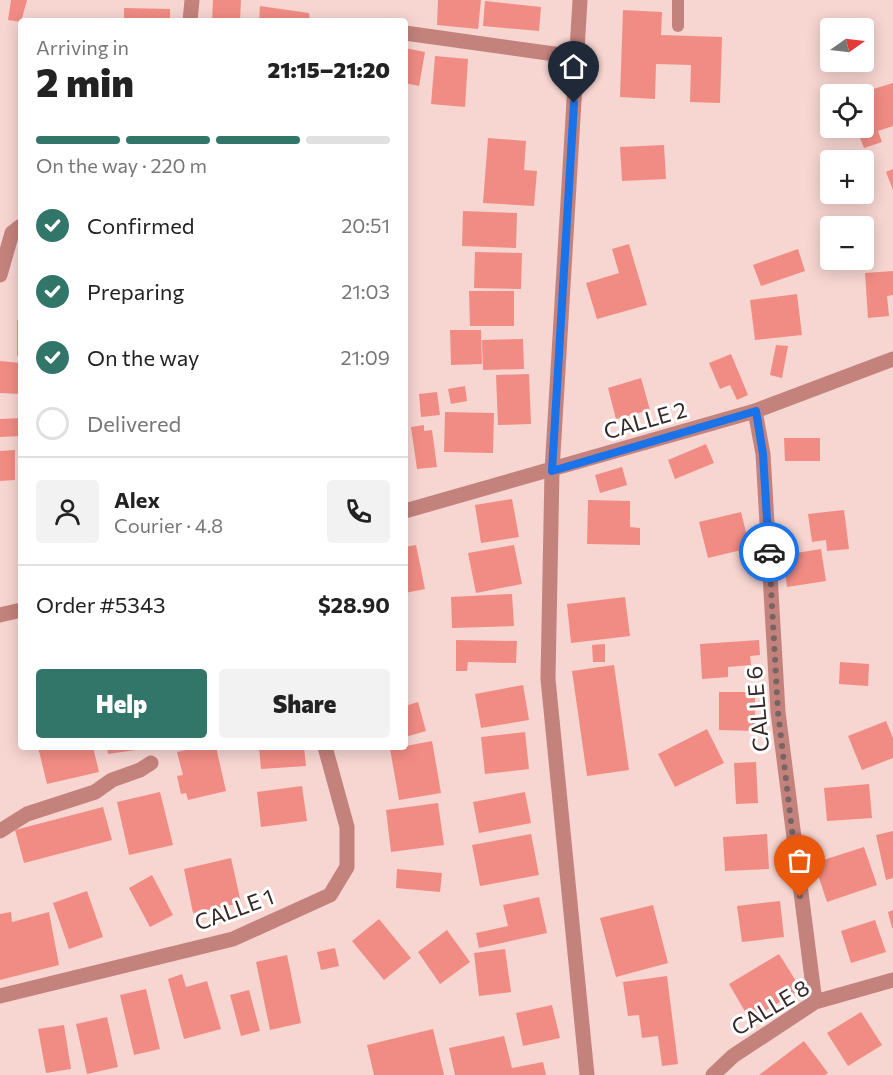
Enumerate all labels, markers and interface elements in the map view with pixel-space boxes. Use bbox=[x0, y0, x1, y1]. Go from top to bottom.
north arrow bbox=[820, 18, 874, 72]
map controls bbox=[820, 18, 874, 270]
text: Arriving in bbox=[36, 35, 129, 59]
pin bbox=[548, 41, 599, 103]
icon: home bbox=[557, 50, 590, 83]
text: 21:15–21:20 bbox=[267, 56, 390, 83]
text: 2 min bbox=[36, 57, 134, 105]
button: locate bbox=[820, 84, 874, 138]
button: + bbox=[820, 150, 874, 204]
text: On the way · 220 m bbox=[36, 153, 207, 177]
icon: check bbox=[36, 209, 69, 242]
text: Confirmed bbox=[87, 212, 194, 239]
text: 20:51 bbox=[341, 213, 390, 237]
button: − bbox=[820, 216, 874, 270]
icon: check bbox=[36, 275, 69, 308]
text: Preparing bbox=[87, 278, 184, 305]
text: 21:03 bbox=[341, 279, 390, 303]
icon: check bbox=[36, 341, 69, 374]
text: On the way bbox=[87, 344, 199, 371]
text: 21:09 bbox=[340, 345, 390, 369]
street label: CALLE 2 bbox=[600, 395, 690, 445]
text: Delivered bbox=[87, 410, 181, 437]
button: person bbox=[36, 480, 99, 543]
button: phone bbox=[327, 480, 390, 543]
text: Alex bbox=[114, 486, 160, 513]
text: Courier · 4.8 bbox=[114, 513, 223, 537]
courier bbox=[739, 522, 799, 582]
icon: car bbox=[753, 536, 786, 569]
text: Order #5343 bbox=[36, 591, 166, 618]
text: $28.90 bbox=[318, 591, 390, 618]
street label: CALLE 6 bbox=[740, 665, 774, 753]
button: Help bbox=[36, 669, 207, 738]
button: Share bbox=[219, 669, 390, 738]
pin bbox=[774, 835, 825, 897]
icon: bag bbox=[783, 844, 816, 877]
street label: CALLE 1 bbox=[191, 882, 277, 936]
street label: CALLE 8 bbox=[726, 973, 814, 1041]

